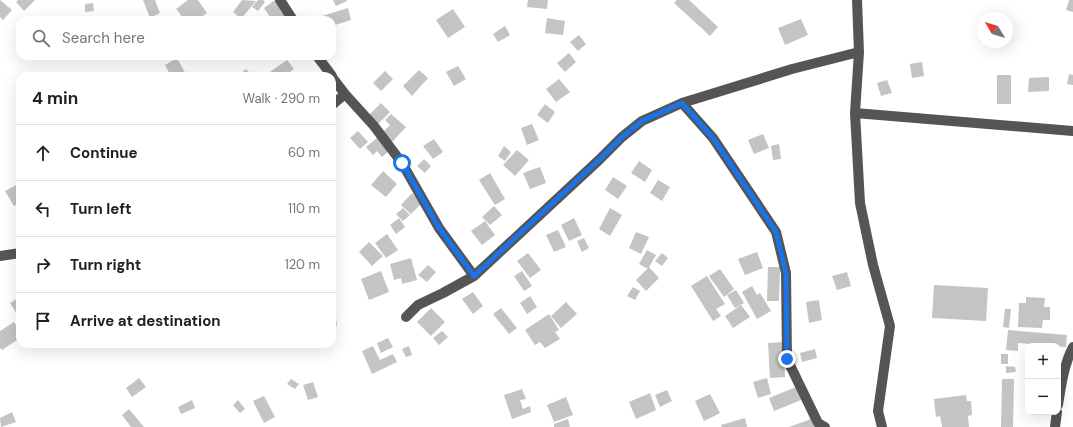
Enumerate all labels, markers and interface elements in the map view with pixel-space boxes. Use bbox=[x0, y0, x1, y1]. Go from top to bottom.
north arrow bbox=[977, 12, 1013, 48]
search box bbox=[16, 16, 336, 60]
icon: search bbox=[30, 27, 52, 49]
text: Search here bbox=[62, 28, 145, 48]
text: 4 min bbox=[32, 87, 78, 109]
text: Walk · 290 m bbox=[243, 90, 320, 107]
icon: ahead bbox=[32, 142, 54, 164]
text: Continue bbox=[70, 143, 138, 163]
text: 60 m bbox=[288, 144, 320, 161]
route start bbox=[393, 154, 411, 172]
icon: left bbox=[32, 198, 54, 220]
text: Turn left bbox=[70, 199, 131, 219]
text: 110 m bbox=[288, 200, 320, 217]
icon: right bbox=[32, 254, 54, 276]
text: Turn right bbox=[70, 255, 141, 275]
text: 120 m bbox=[285, 256, 320, 273]
icon: arrive bbox=[32, 310, 54, 332]
text: Arrive at destination bbox=[70, 311, 221, 331]
map controls bbox=[1025, 343, 1061, 415]
button: + bbox=[1025, 343, 1061, 379]
route end bbox=[778, 350, 796, 368]
button: − bbox=[1025, 379, 1061, 415]

